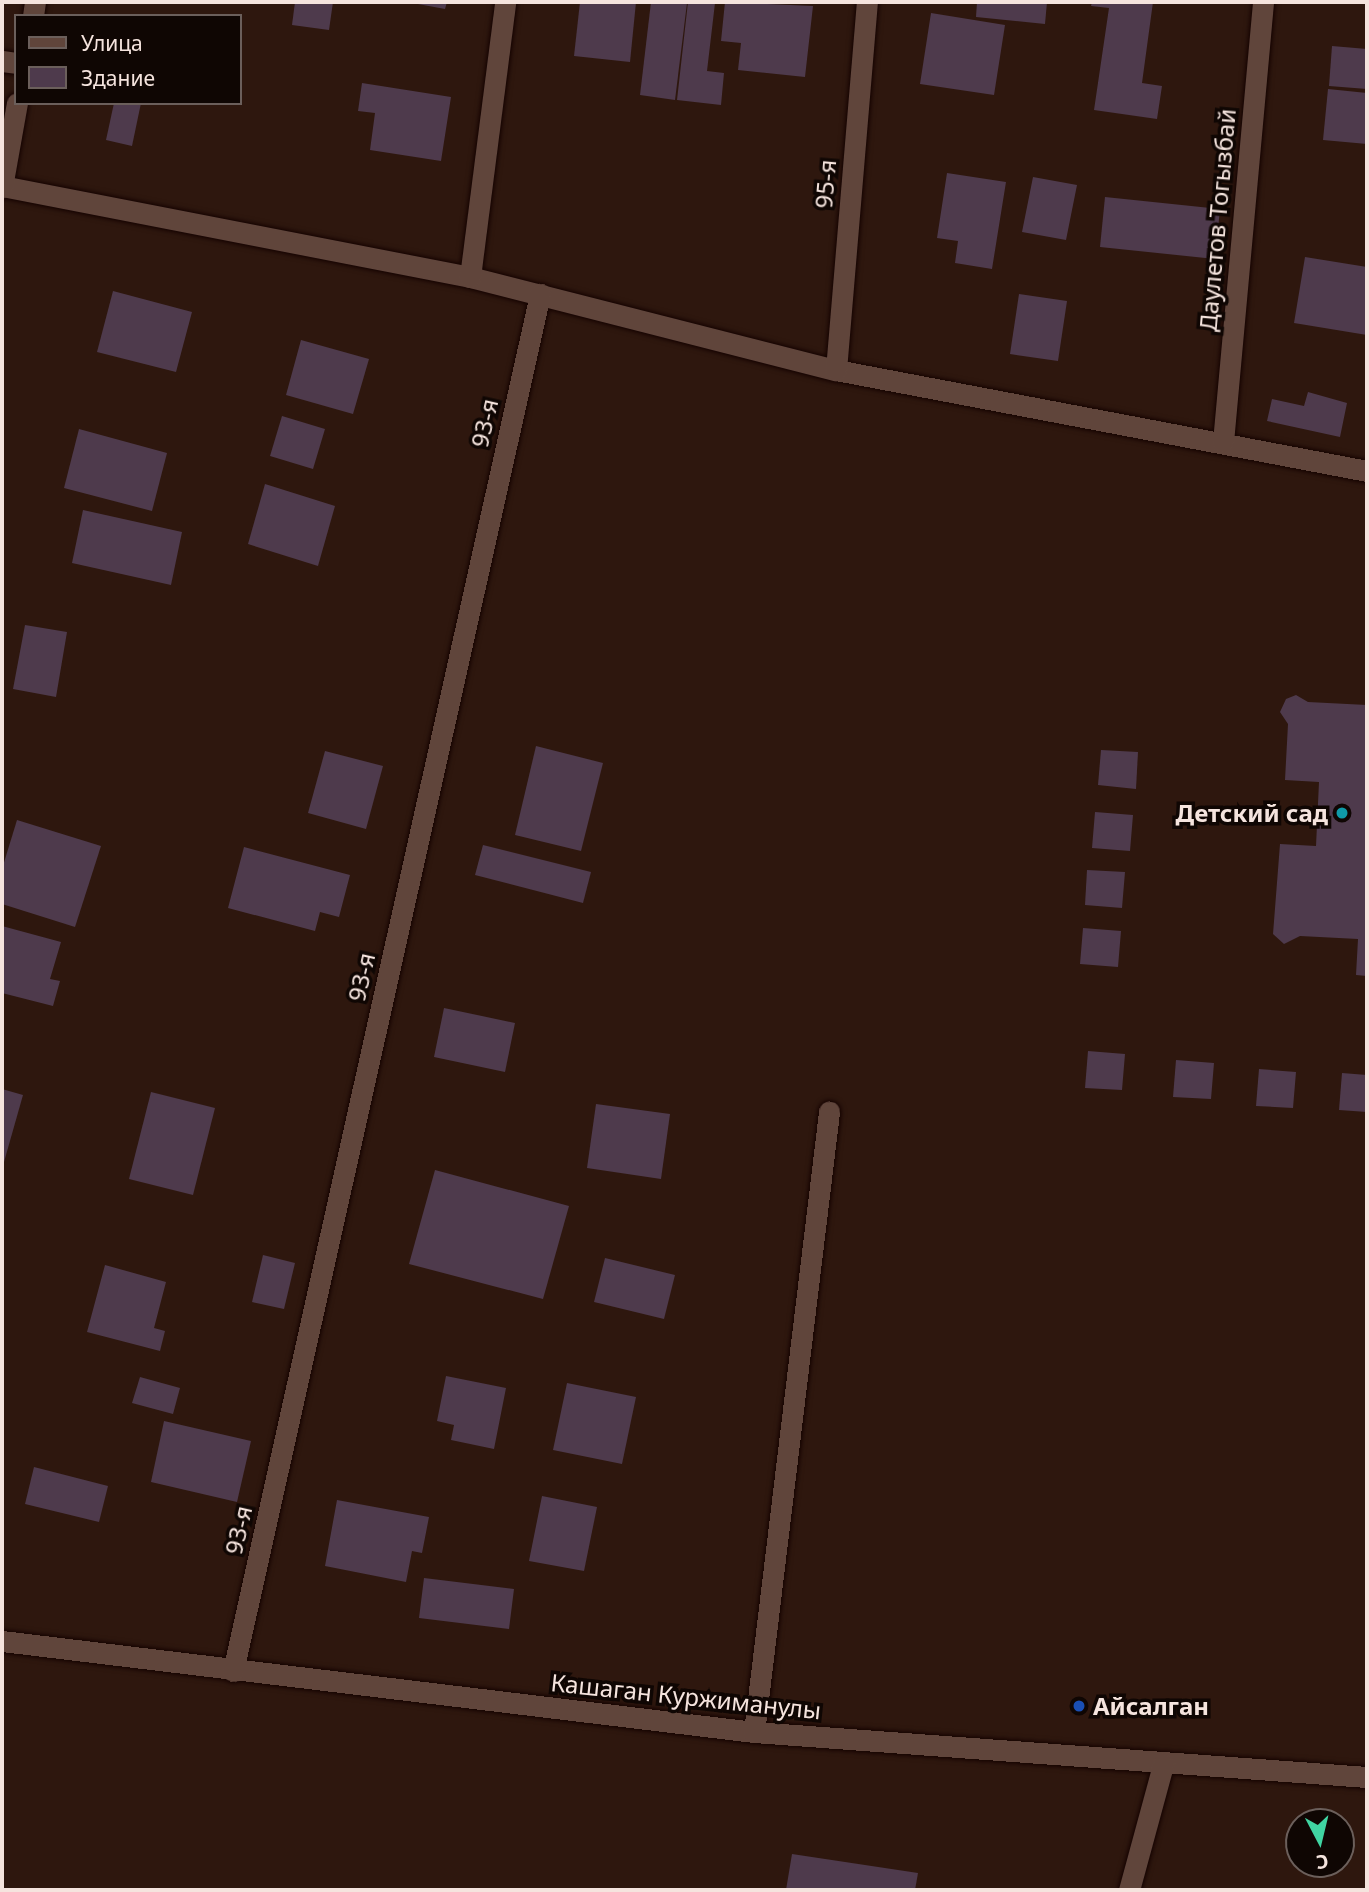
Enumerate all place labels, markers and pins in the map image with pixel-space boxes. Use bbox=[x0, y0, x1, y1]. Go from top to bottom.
place label: Детский сад bbox=[1176, 799, 1328, 827]
marker: Детский сад bbox=[1334, 805, 1350, 821]
place label: Айсалган bbox=[1093, 1692, 1209, 1720]
marker: Айсалган bbox=[1071, 1698, 1087, 1714]

